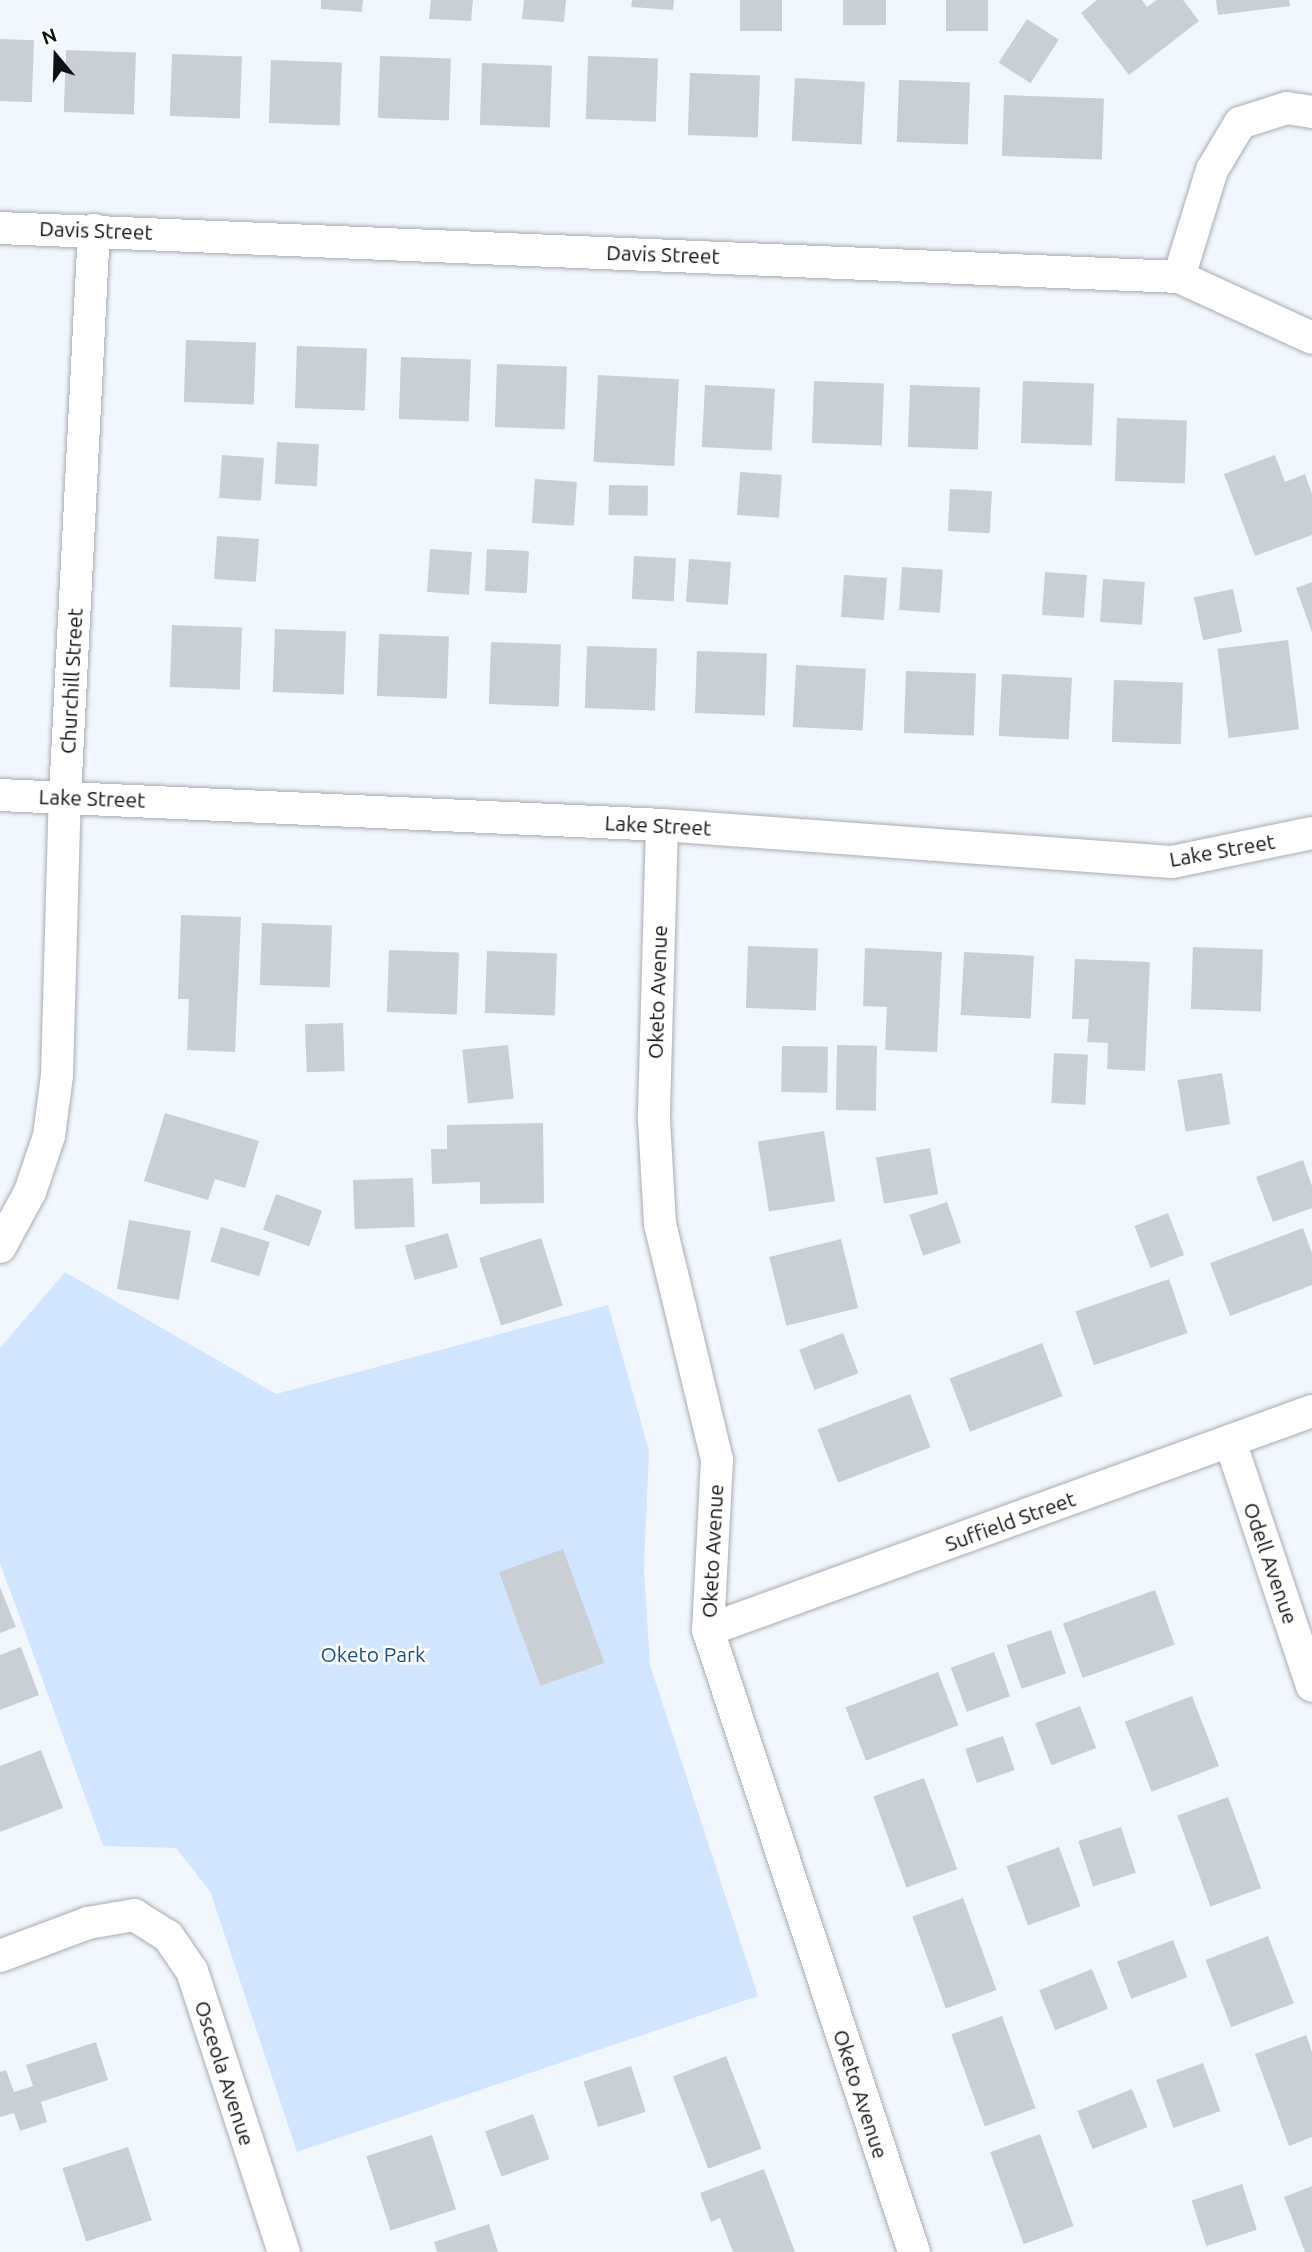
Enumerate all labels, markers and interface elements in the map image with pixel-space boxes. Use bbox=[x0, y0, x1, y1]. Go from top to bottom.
north arrow bbox=[21, 21, 91, 91]
text: N bbox=[39, 23, 59, 49]
street label: Davis Street bbox=[39, 215, 153, 245]
street label: Davis Street bbox=[606, 239, 720, 269]
street label: Churchill Street bbox=[55, 607, 87, 755]
street label: Lake Street bbox=[38, 784, 146, 812]
street label: Lake Street bbox=[604, 810, 712, 840]
street label: Lake Street bbox=[1167, 828, 1277, 872]
street label: Oketo Avenue bbox=[642, 925, 672, 1059]
street label: Oketo Avenue bbox=[696, 1483, 728, 1619]
street label: Suffield Street bbox=[941, 1486, 1079, 1556]
street label: Odell Avenue bbox=[1238, 1499, 1304, 1627]
park label: Oketo Park bbox=[320, 1641, 426, 1667]
street label: Osceola Avenue bbox=[190, 1997, 260, 2149]
street label: Oketo Avenue bbox=[828, 2026, 894, 2162]

